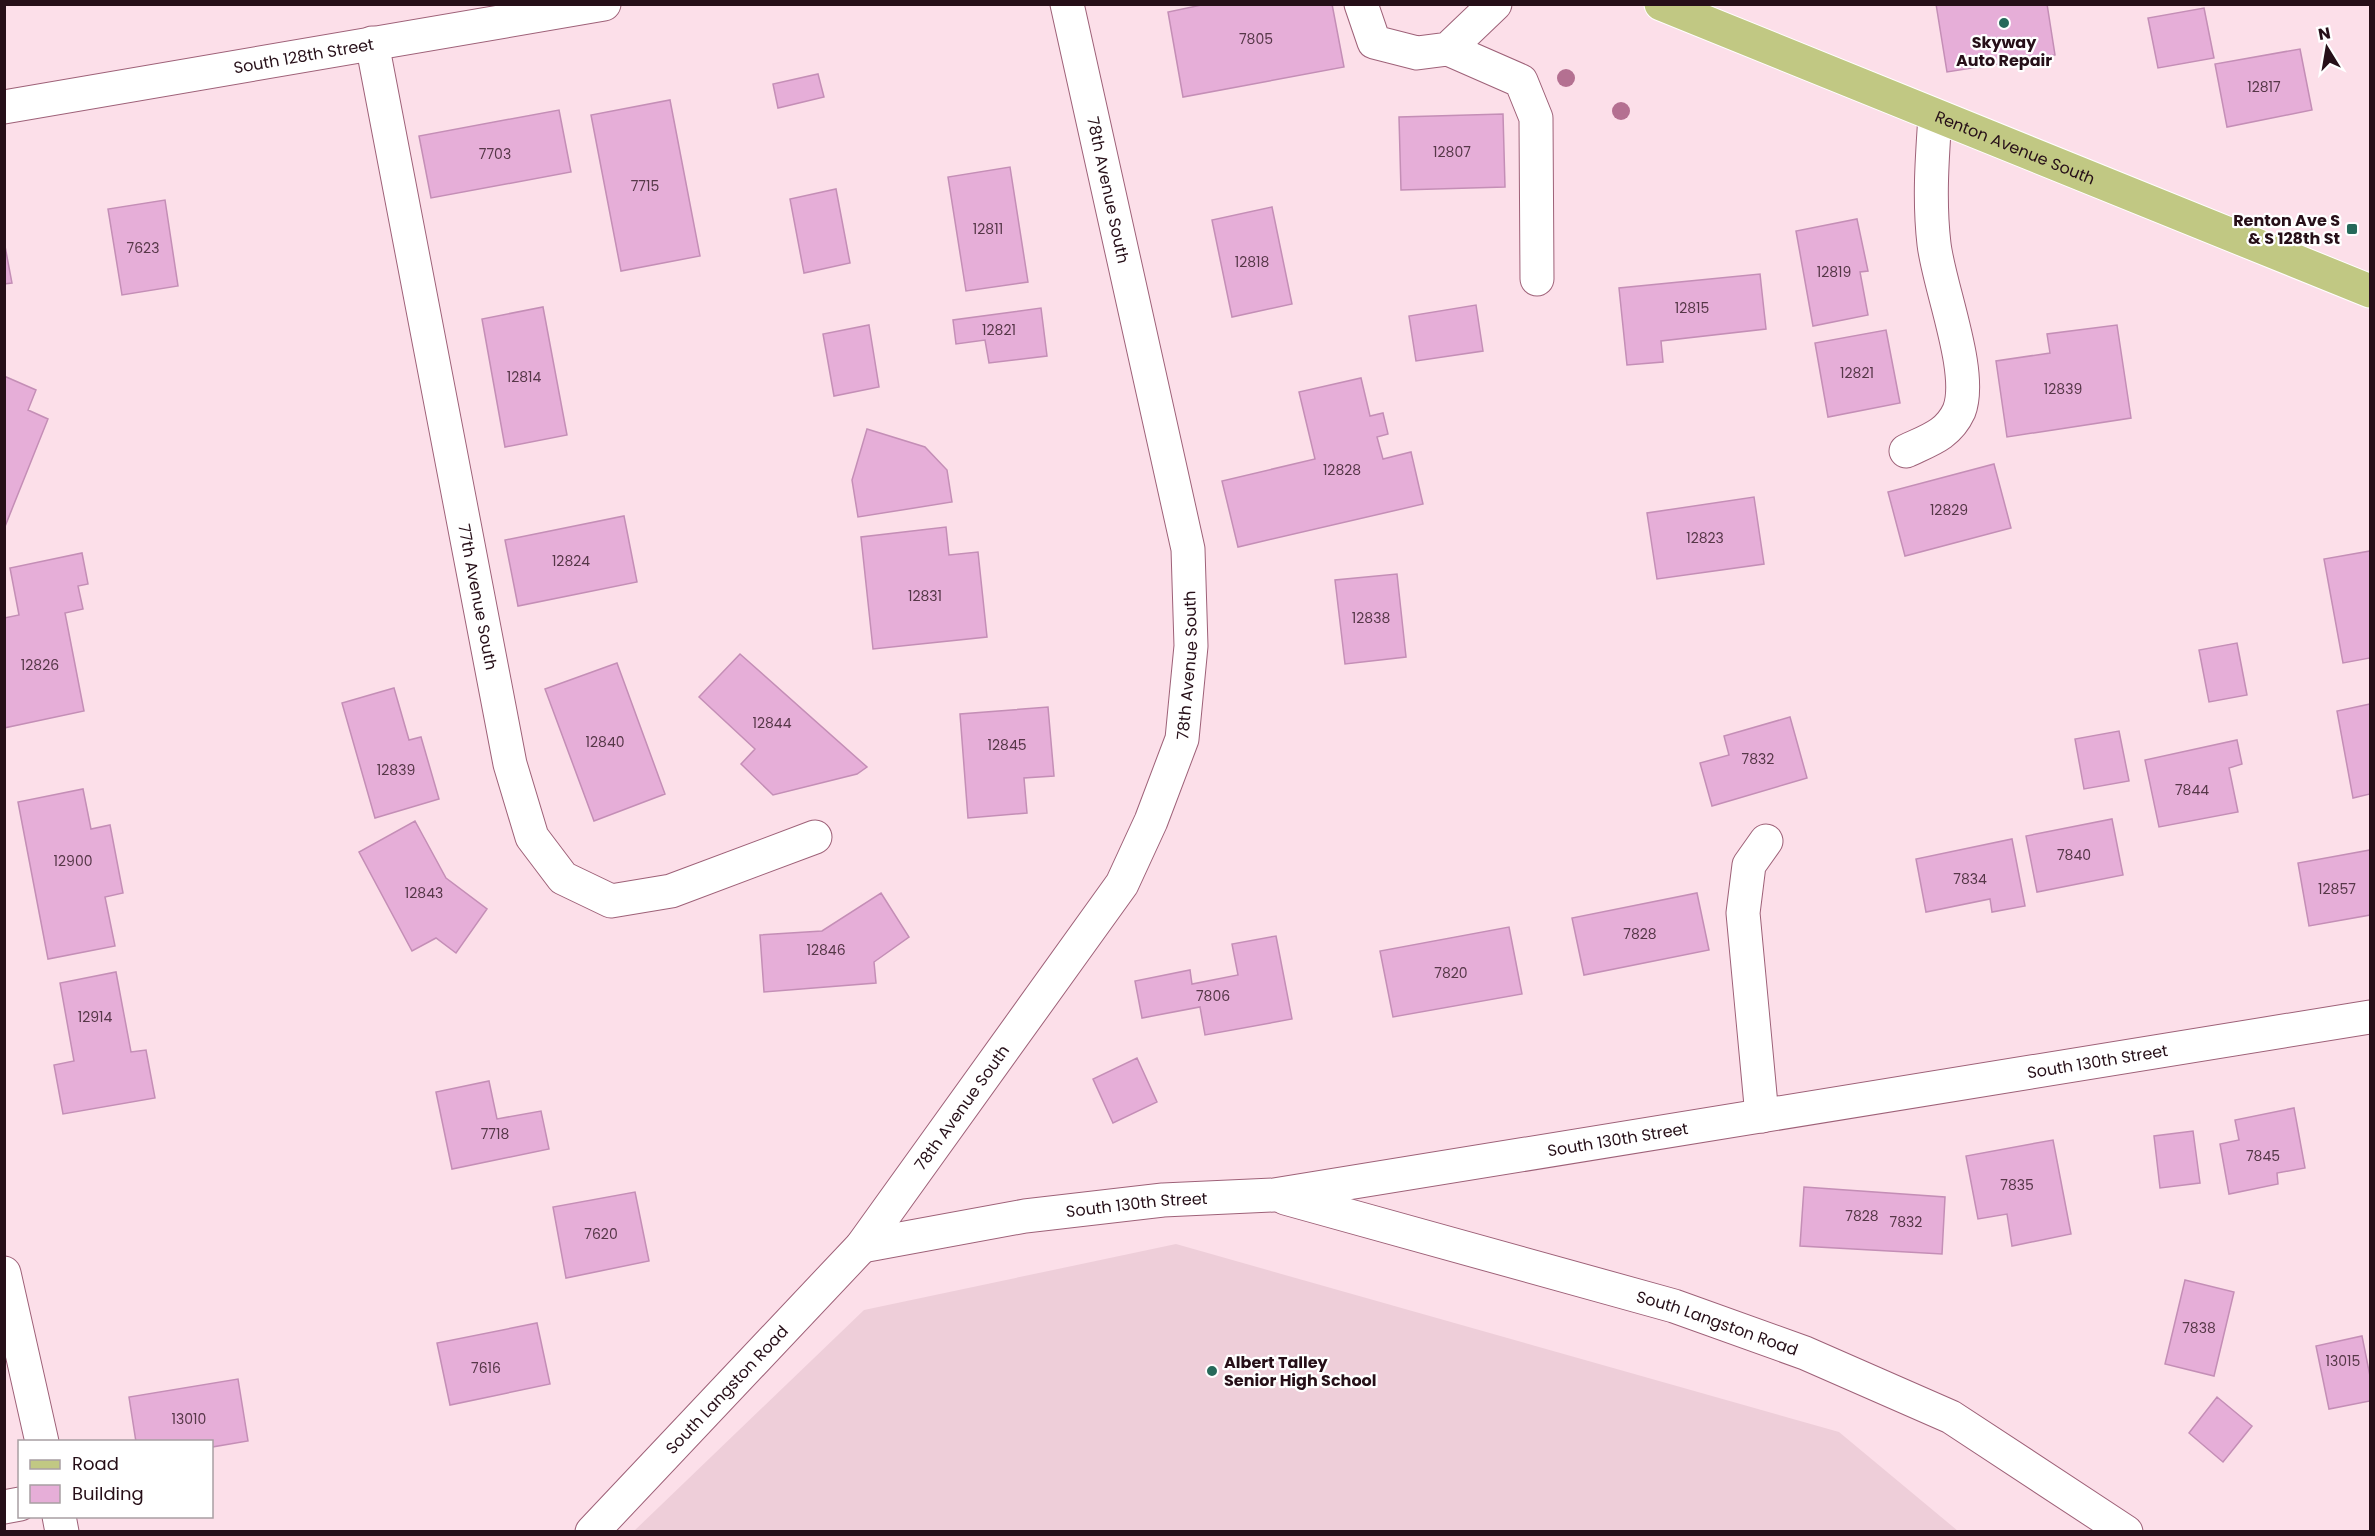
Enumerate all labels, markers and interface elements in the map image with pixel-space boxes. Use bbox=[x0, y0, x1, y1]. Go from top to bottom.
marker: Skyway Auto Repair bbox=[1997, 16, 2011, 30]
north arrow bbox=[2297, 18, 2357, 78]
text: N bbox=[2316, 21, 2332, 46]
house number: 7805 bbox=[1239, 29, 1273, 49]
place label: Skyway Auto Repair bbox=[1956, 31, 2052, 72]
street label: South 128th Street bbox=[232, 32, 376, 79]
house number: 12817 bbox=[2247, 77, 2281, 97]
street label: Renton Avenue South bbox=[1932, 105, 2099, 190]
street label: 78th Avenue South bbox=[1081, 115, 1135, 265]
house number: 12807 bbox=[1433, 142, 1471, 162]
house number: 7703 bbox=[479, 144, 511, 164]
house number: 7715 bbox=[631, 176, 659, 196]
place label: Renton Ave S & S 128th St bbox=[2233, 209, 2340, 250]
house number: 12811 bbox=[973, 219, 1003, 239]
marker: Renton Ave S & S 128th St bbox=[2345, 222, 2359, 236]
house number: 7623 bbox=[127, 238, 159, 258]
house number: 12818 bbox=[1235, 252, 1270, 272]
house number: 12819 bbox=[1817, 262, 1851, 282]
house number: 12815 bbox=[1675, 298, 1709, 318]
house number: 12821 bbox=[982, 320, 1016, 340]
house number: 12821 bbox=[1840, 363, 1874, 383]
house number: 12814 bbox=[507, 367, 542, 387]
house number: 12839 bbox=[2044, 379, 2082, 399]
house number: 12828 bbox=[1323, 460, 1361, 480]
house number: 12829 bbox=[1930, 500, 1968, 520]
street label: 77th Avenue South bbox=[453, 522, 503, 672]
house number: 12823 bbox=[1686, 528, 1724, 548]
house number: 12824 bbox=[552, 551, 590, 571]
house number: 12831 bbox=[908, 586, 942, 606]
street label: 78th Avenue South bbox=[1170, 590, 1203, 741]
house number: 12838 bbox=[1352, 608, 1390, 628]
house number: 12826 bbox=[21, 655, 59, 675]
house number: 12844 bbox=[753, 713, 792, 733]
house number: 12840 bbox=[586, 732, 624, 752]
house number: 12845 bbox=[988, 735, 1026, 755]
house number: 7832 bbox=[1742, 749, 1774, 769]
house number: 12839 bbox=[377, 760, 415, 780]
house number: 7844 bbox=[2175, 780, 2209, 800]
house number: 7840 bbox=[2057, 845, 2091, 865]
house number: 12900 bbox=[54, 851, 92, 871]
house number: 7834 bbox=[1953, 869, 1987, 889]
house number: 12857 bbox=[2318, 879, 2356, 899]
house number: 12843 bbox=[405, 883, 443, 903]
house number: 7828 bbox=[1623, 924, 1657, 944]
house number: 12846 bbox=[806, 940, 846, 960]
house number: 7820 bbox=[1434, 963, 1468, 983]
house number: 7806 bbox=[1196, 986, 1230, 1006]
house number: 12914 bbox=[78, 1007, 113, 1027]
street label: South 130th Street bbox=[2025, 1038, 2170, 1084]
street label: 78th Avenue South bbox=[909, 1040, 1015, 1175]
street label: South 130th Street bbox=[1546, 1116, 1690, 1162]
house number: 7718 bbox=[481, 1124, 509, 1144]
house number: 7845 bbox=[2246, 1146, 2280, 1166]
house number: 7835 bbox=[2000, 1175, 2034, 1195]
street label: South 130th Street bbox=[1065, 1187, 1208, 1223]
house number: 7828 bbox=[1845, 1206, 1879, 1226]
house number: 7832 bbox=[1890, 1212, 1922, 1232]
house number: 7620 bbox=[584, 1224, 618, 1244]
street label: South Langston Road bbox=[1634, 1285, 1801, 1361]
house number: 7838 bbox=[2182, 1318, 2216, 1338]
street label: South Langston Road bbox=[660, 1320, 793, 1459]
place label: Albert Talley Senior High School bbox=[1224, 1351, 1377, 1392]
house number: 13015 bbox=[2326, 1351, 2360, 1371]
house number: 7616 bbox=[471, 1358, 501, 1378]
marker: Albert Talley Senior High School bbox=[1205, 1364, 1219, 1378]
house number: 13010 bbox=[172, 1409, 206, 1429]
legend bbox=[18, 1440, 213, 1518]
text: Road bbox=[72, 1451, 119, 1476]
text: Building bbox=[72, 1481, 144, 1506]

